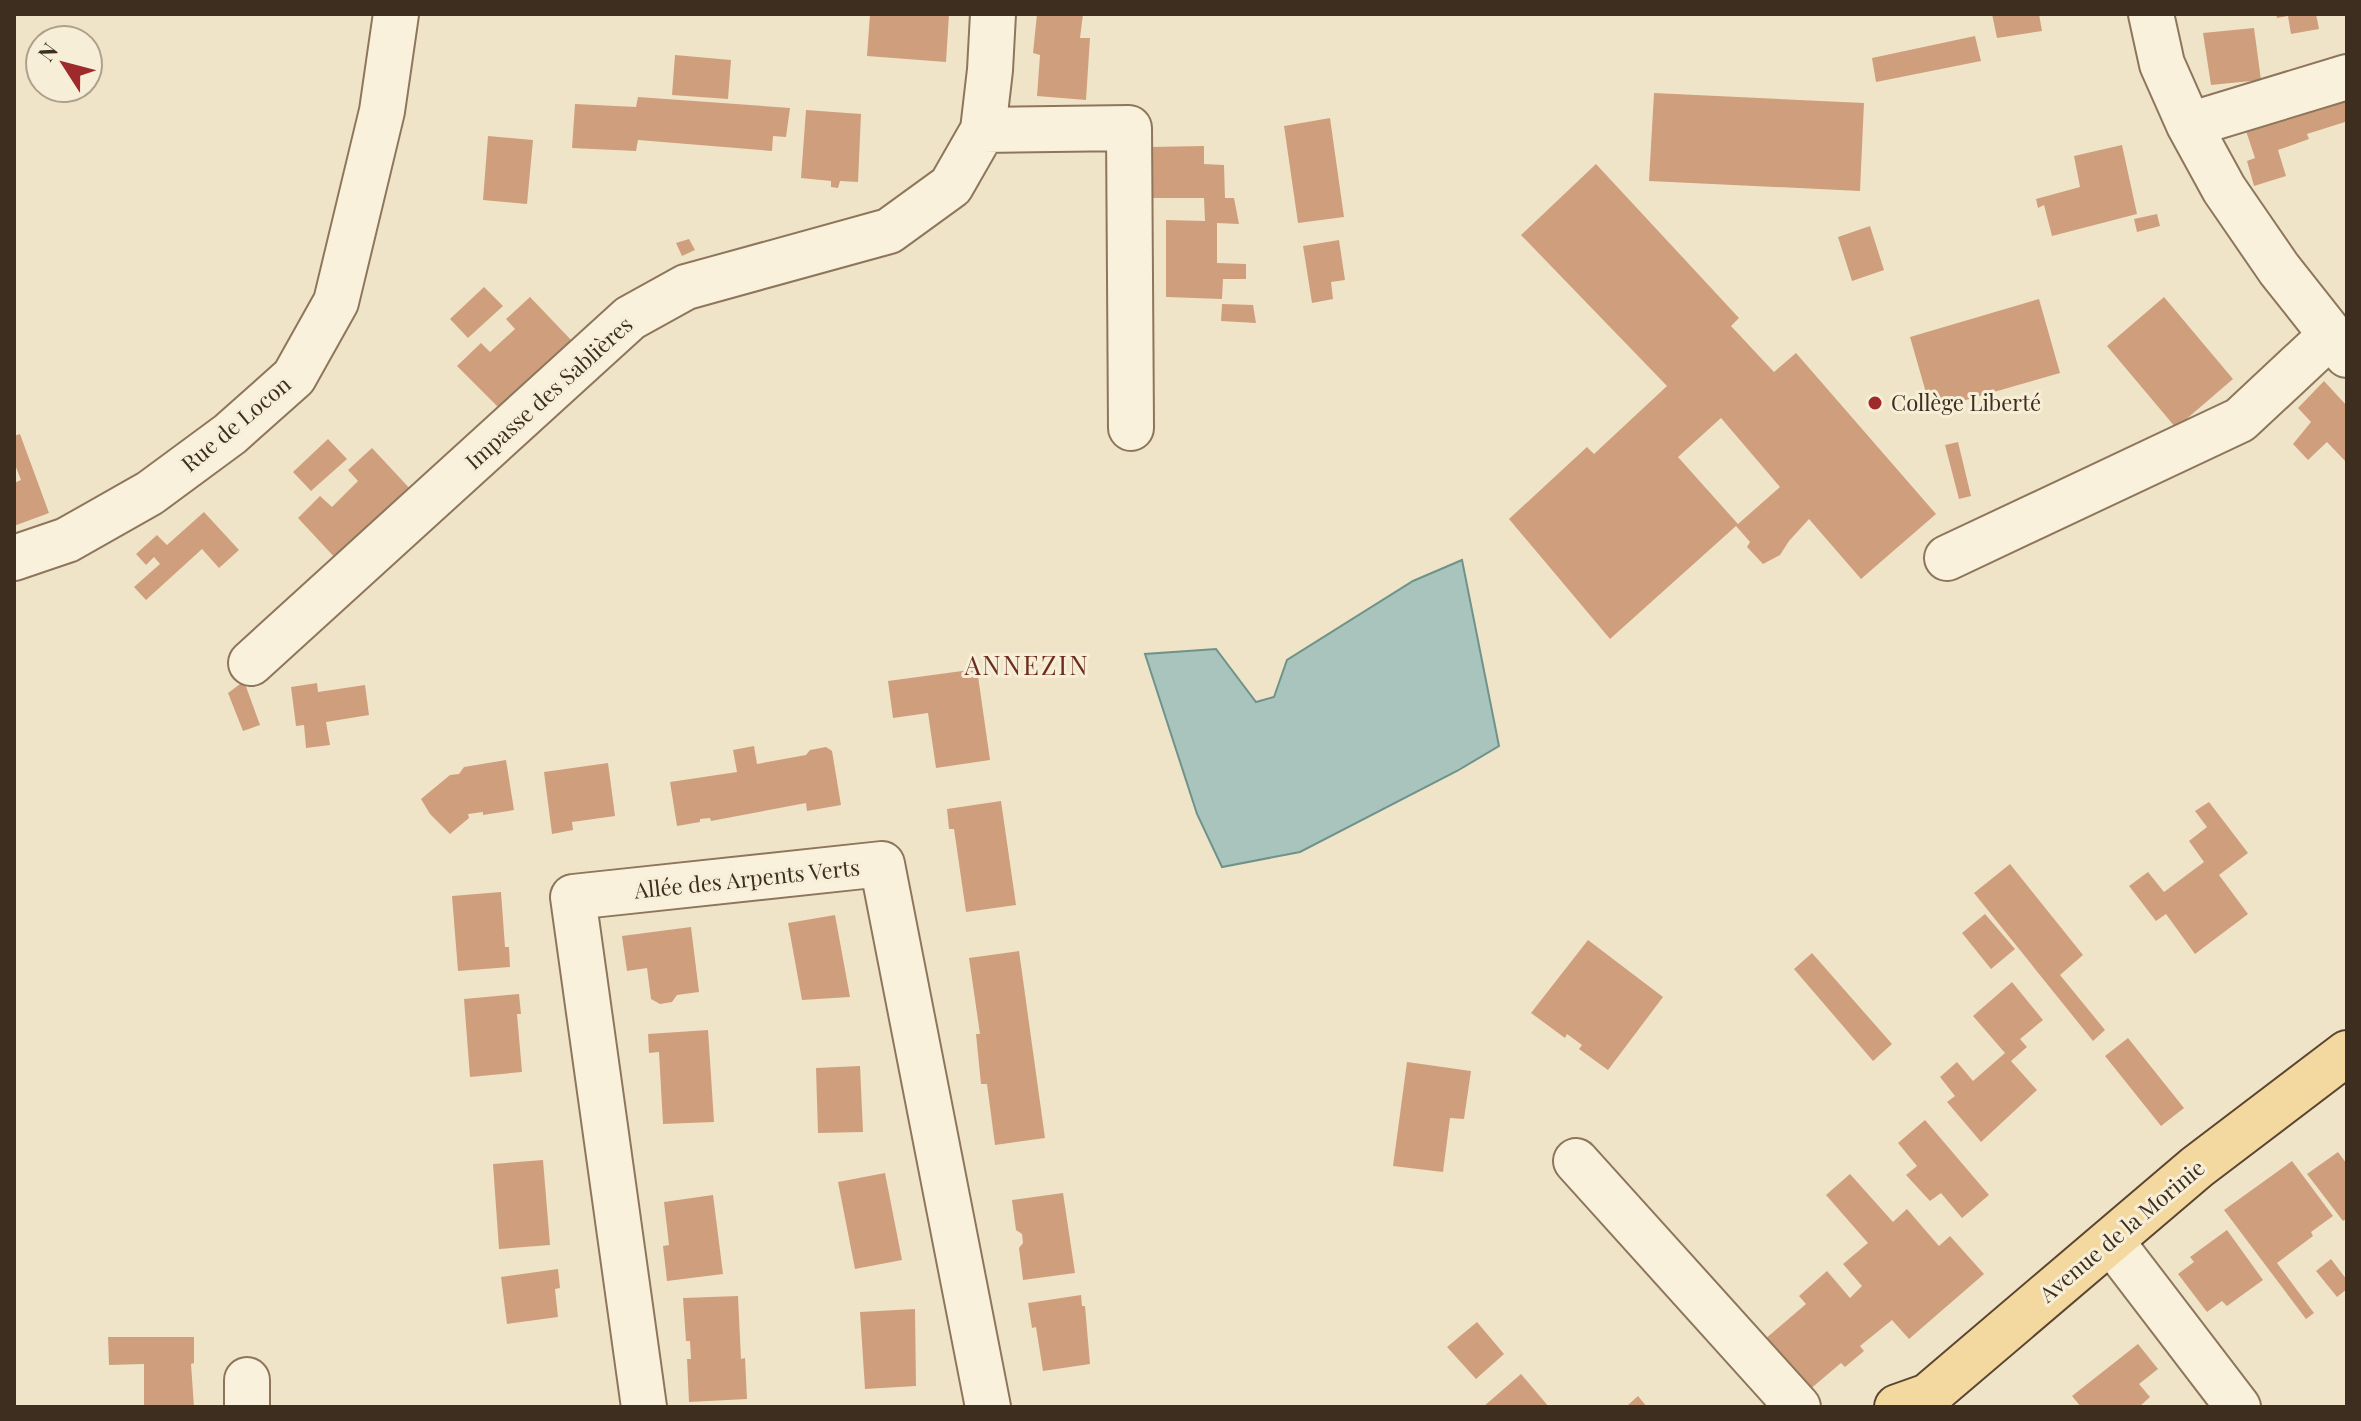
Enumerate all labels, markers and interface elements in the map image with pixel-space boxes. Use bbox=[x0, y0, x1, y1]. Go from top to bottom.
north arrow bbox=[24, 24, 104, 104]
text: N bbox=[30, 36, 64, 67]
street label: Impasse des Sablières bbox=[458, 309, 638, 475]
street label: Rue de Locon bbox=[174, 369, 296, 478]
place label: Collège Liberté bbox=[1891, 387, 2041, 417]
marker: Collège Liberté bbox=[1866, 394, 1884, 412]
district label: ANNEZIN bbox=[963, 647, 1090, 682]
street label: Allée des Arpents Verts bbox=[632, 851, 861, 905]
street label: Avenue de la Morinie bbox=[2032, 1152, 2210, 1309]

